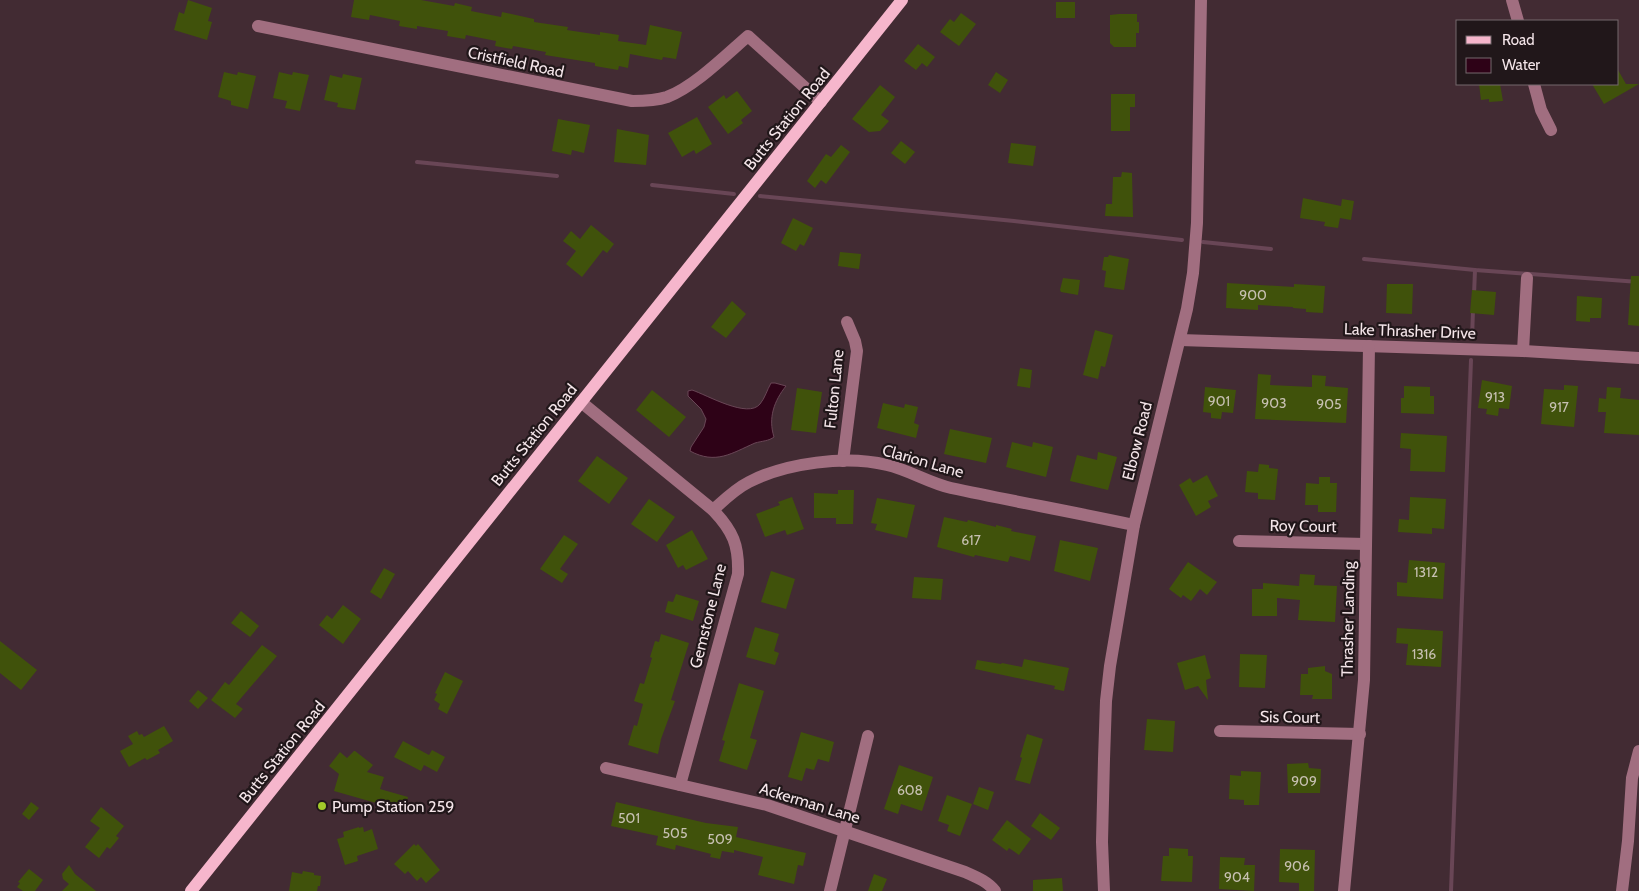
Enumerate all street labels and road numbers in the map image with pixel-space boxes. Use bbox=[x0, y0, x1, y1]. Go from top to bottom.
street label: Cristfield Road bbox=[466, 43, 566, 81]
street label: Butts Station Road bbox=[740, 64, 834, 174]
street label: Lake Thrasher Drive bbox=[1344, 319, 1476, 343]
street label: Fulton Lane bbox=[820, 349, 848, 429]
street label: Butts Station Road bbox=[487, 380, 581, 490]
street label: Elbow Road bbox=[1118, 400, 1156, 482]
street label: Clarion Lane bbox=[880, 440, 966, 482]
street label: Roy Court bbox=[1269, 516, 1337, 536]
street label: Thrasher Landing bbox=[1337, 560, 1359, 677]
street label: Gemstone Lane bbox=[686, 562, 730, 670]
street label: Butts Station Road bbox=[235, 697, 329, 807]
street label: Sis Court bbox=[1260, 707, 1321, 727]
street label: Ackerman Lane bbox=[757, 779, 863, 827]

